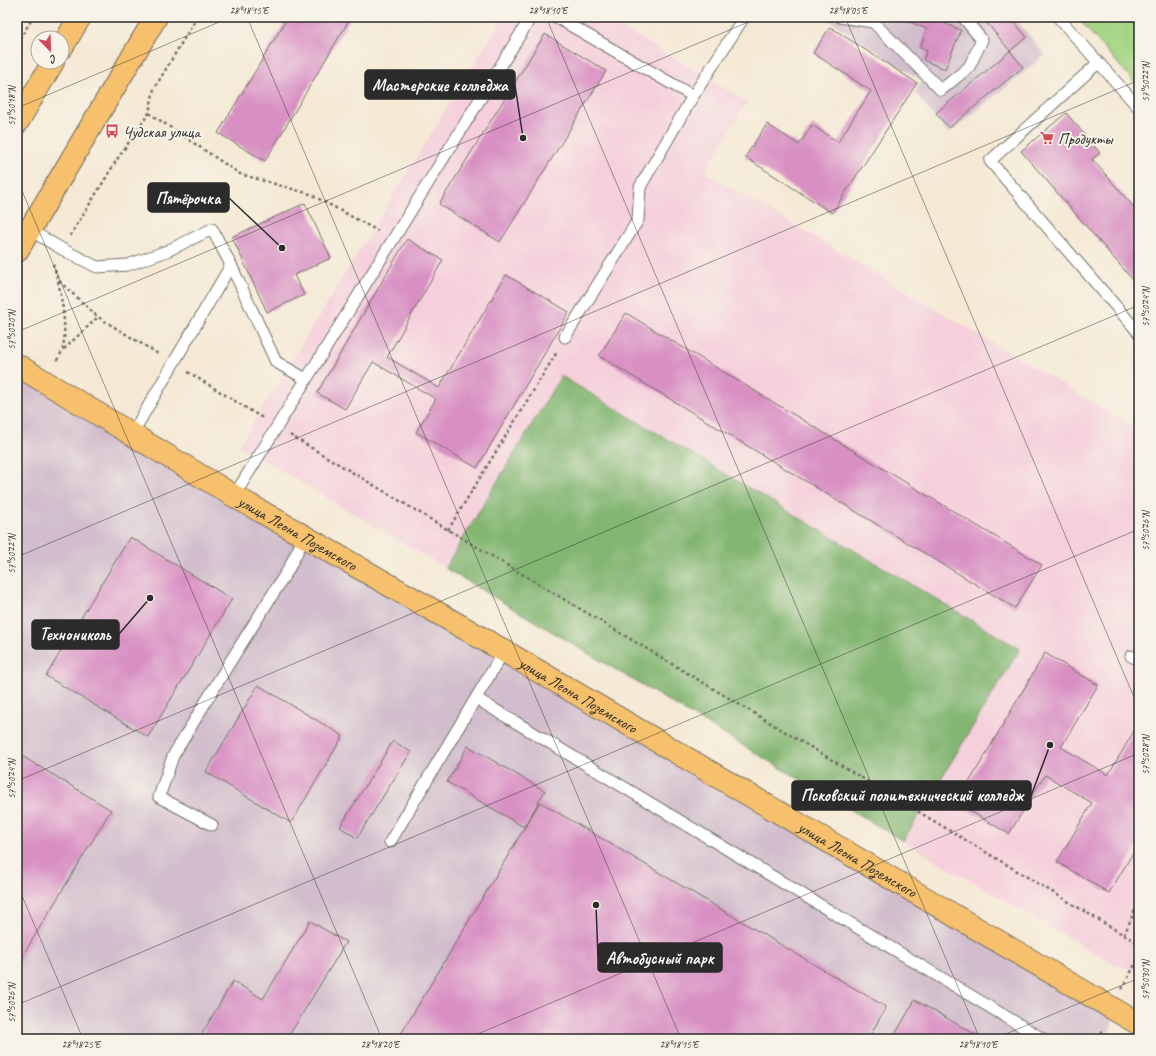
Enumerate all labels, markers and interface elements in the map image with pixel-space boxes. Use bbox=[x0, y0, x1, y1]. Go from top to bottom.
text: 28°18'15"E bbox=[230, 4, 270, 17]
text: 28°18'10"E bbox=[529, 4, 569, 17]
text: 28°18'05"E bbox=[829, 4, 869, 17]
north arrow bbox=[30, 30, 70, 70]
text: С bbox=[47, 52, 59, 67]
text: 57°50'22"N bbox=[1139, 60, 1152, 102]
callout: Мастерские колледжа bbox=[365, 70, 515, 99]
text: Мастерские колледжа bbox=[372, 75, 509, 96]
text: 57°50'18"N bbox=[5, 84, 18, 126]
place label: Чудская улица bbox=[123, 122, 201, 142]
bus stop icon: Чудская улица bbox=[104, 123, 120, 139]
place label: Продукты bbox=[1058, 129, 1114, 149]
supermarket icon: Продукты bbox=[1039, 130, 1055, 146]
callout: Пятёрочка bbox=[148, 183, 229, 212]
text: Пятёрочка bbox=[155, 188, 222, 209]
text: 57°50'24"N bbox=[1139, 285, 1152, 327]
text: 57°50'20"N bbox=[5, 308, 18, 350]
street label: улица Леона Поземского bbox=[233, 491, 361, 576]
text: 57°50'26"N bbox=[1139, 509, 1152, 551]
text: 57°50'22"N bbox=[5, 532, 18, 574]
callout: Технониколь bbox=[32, 620, 119, 649]
text: Технониколь bbox=[39, 624, 112, 645]
street label: улица Леона Поземского bbox=[514, 653, 642, 739]
text: 57°50'28"N bbox=[1139, 733, 1152, 775]
text: 57°50'24"N bbox=[5, 757, 18, 799]
callout: Псковский политехнический колледж bbox=[792, 781, 1031, 810]
text: Псковский политехнический колледж bbox=[801, 785, 1025, 806]
street label: улица Леона Поземского bbox=[794, 817, 921, 903]
callout: Автобусный парк bbox=[598, 943, 722, 972]
text: Автобусный парк bbox=[606, 948, 715, 969]
text: 57°50'30"N bbox=[1139, 958, 1152, 1000]
text: 57°50'26"N bbox=[5, 981, 18, 1023]
text: 28°18'25"E bbox=[62, 1038, 102, 1051]
text: 28°18'20"E bbox=[361, 1038, 401, 1051]
text: 28°18'15"E bbox=[660, 1038, 700, 1051]
text: 28°18'10"E bbox=[959, 1038, 999, 1051]

